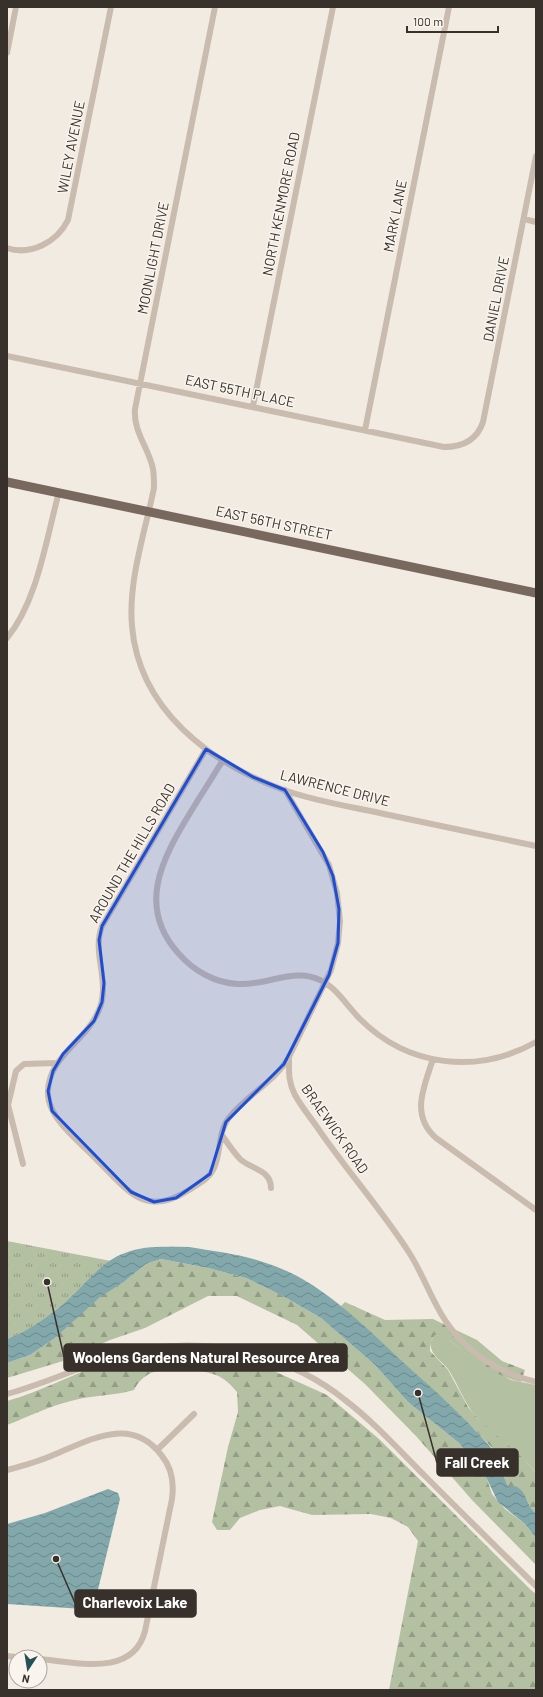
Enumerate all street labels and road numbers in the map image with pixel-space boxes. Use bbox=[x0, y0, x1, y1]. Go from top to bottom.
street label: WILEY AVENUE bbox=[53, 99, 88, 195]
street label: NORTH KENMORE ROAD bbox=[258, 131, 303, 277]
street label: MARK LANE bbox=[379, 178, 410, 253]
street label: MOONLIGHT DRIVE bbox=[133, 200, 172, 316]
street label: DANIEL DRIVE bbox=[479, 255, 512, 343]
street label: EAST 55TH PLACE bbox=[184, 371, 296, 410]
street label: EAST 56TH STREET bbox=[214, 502, 334, 543]
street label: LAWRENCE DRIVE bbox=[279, 766, 392, 809]
street label: AROUND THE HILLS ROAD bbox=[85, 780, 178, 925]
street label: BRAEWICK ROAD bbox=[298, 1081, 373, 1177]

